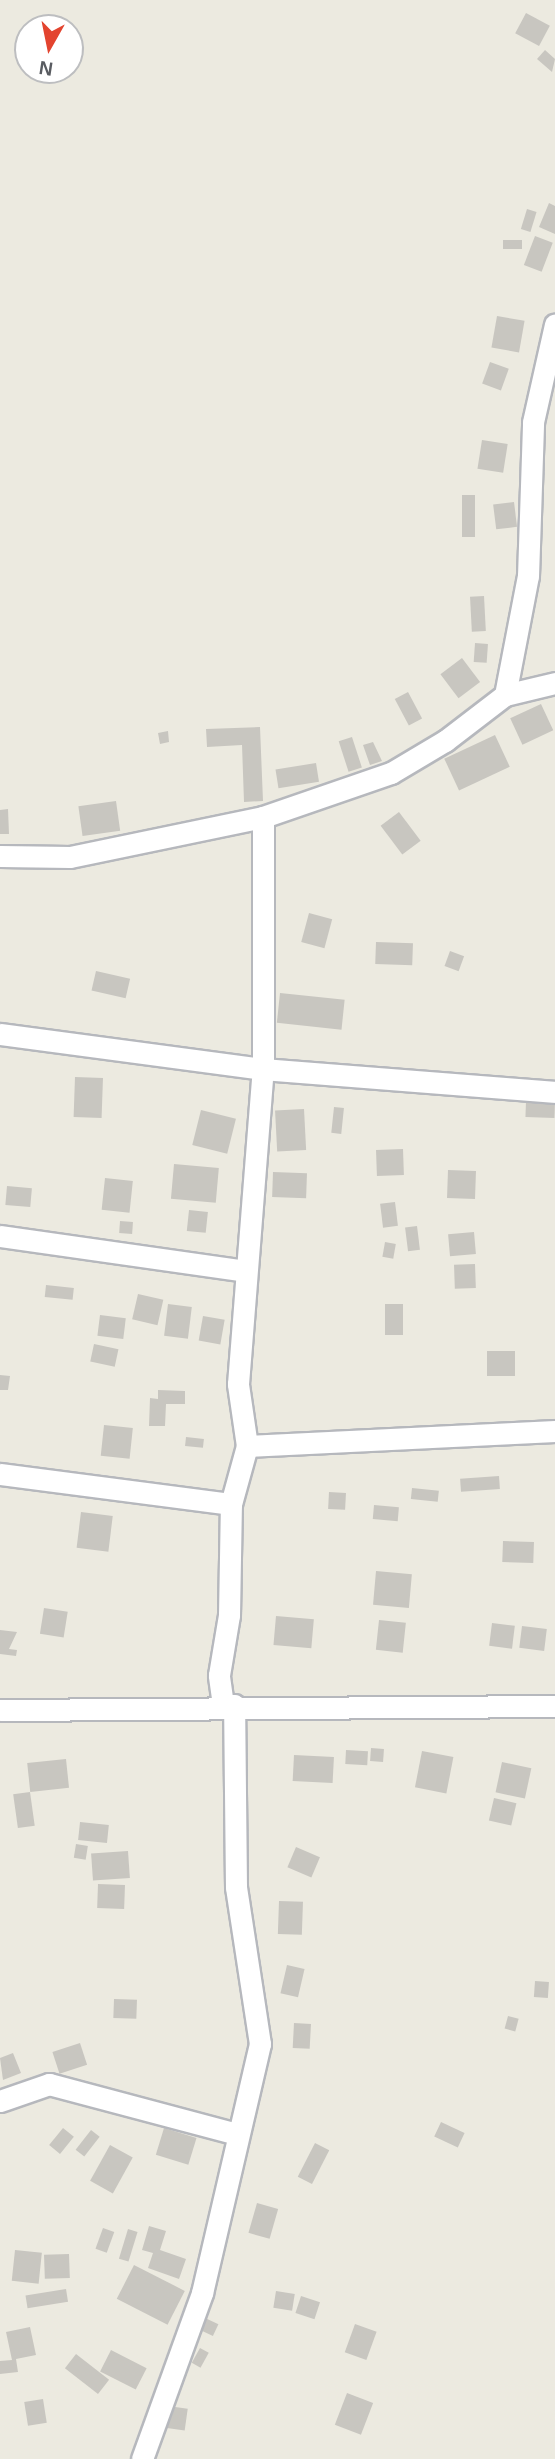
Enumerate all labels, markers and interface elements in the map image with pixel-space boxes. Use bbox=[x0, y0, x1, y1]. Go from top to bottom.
north arrow bbox=[14, 14, 84, 84]
text: N bbox=[38, 57, 54, 80]

